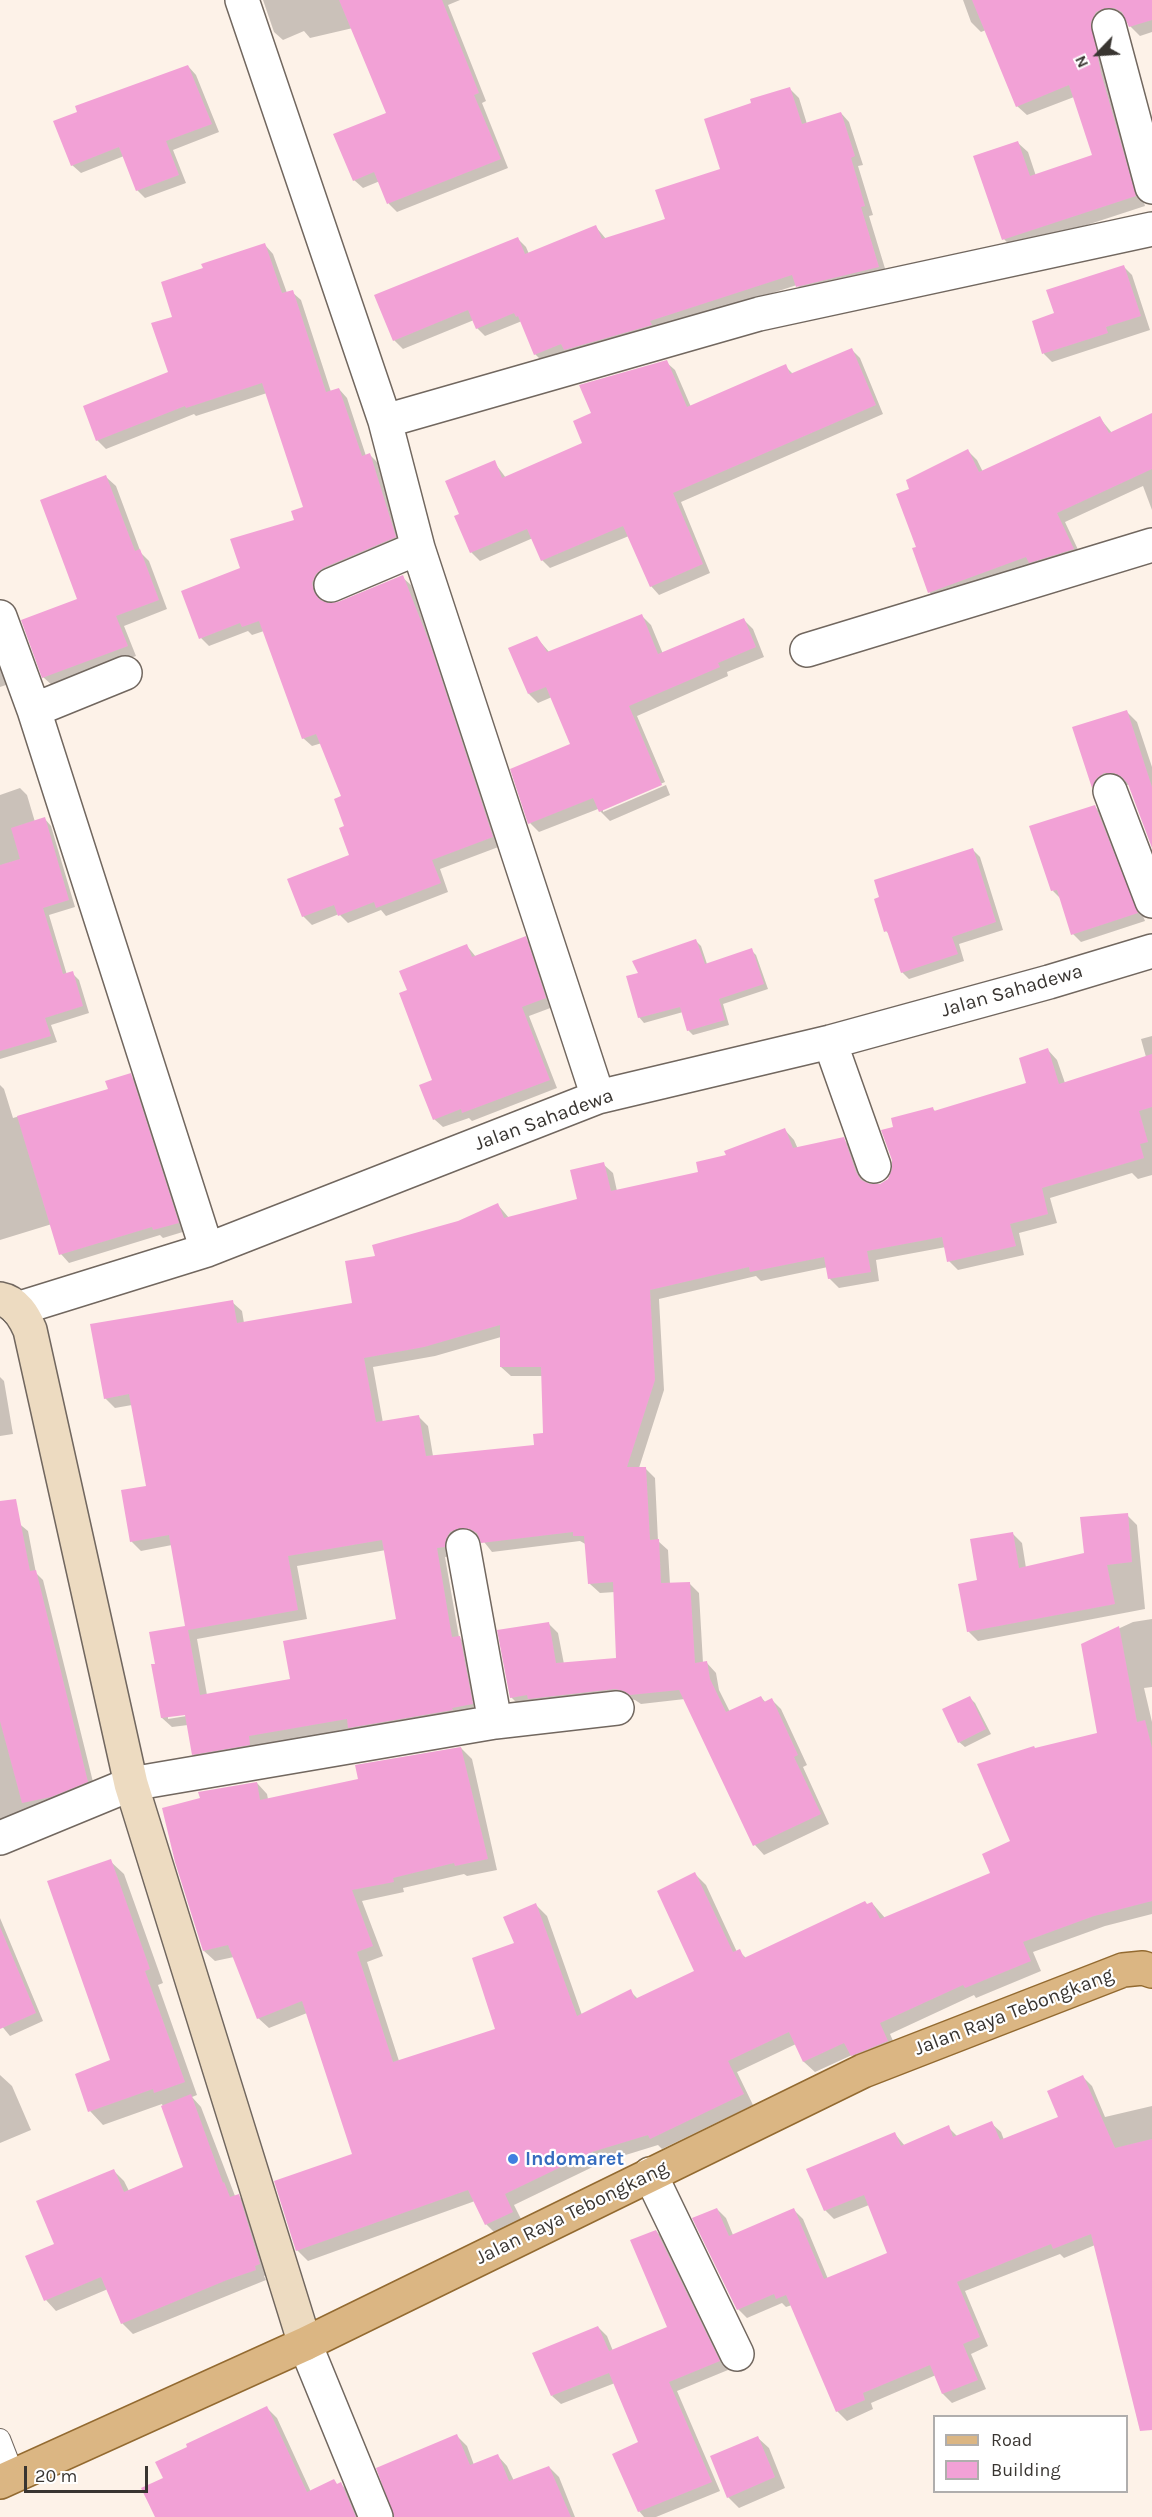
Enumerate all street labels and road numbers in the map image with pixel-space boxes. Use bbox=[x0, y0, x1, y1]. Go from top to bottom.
street label: Jalan Sahadewa bbox=[938, 959, 1086, 1023]
street label: Jalan Sahadewa bbox=[471, 1084, 617, 1156]
street label: Jalan Raya Tebongkang bbox=[911, 1963, 1117, 2061]
street label: Jalan Raya Tebongkang bbox=[472, 2156, 672, 2270]

